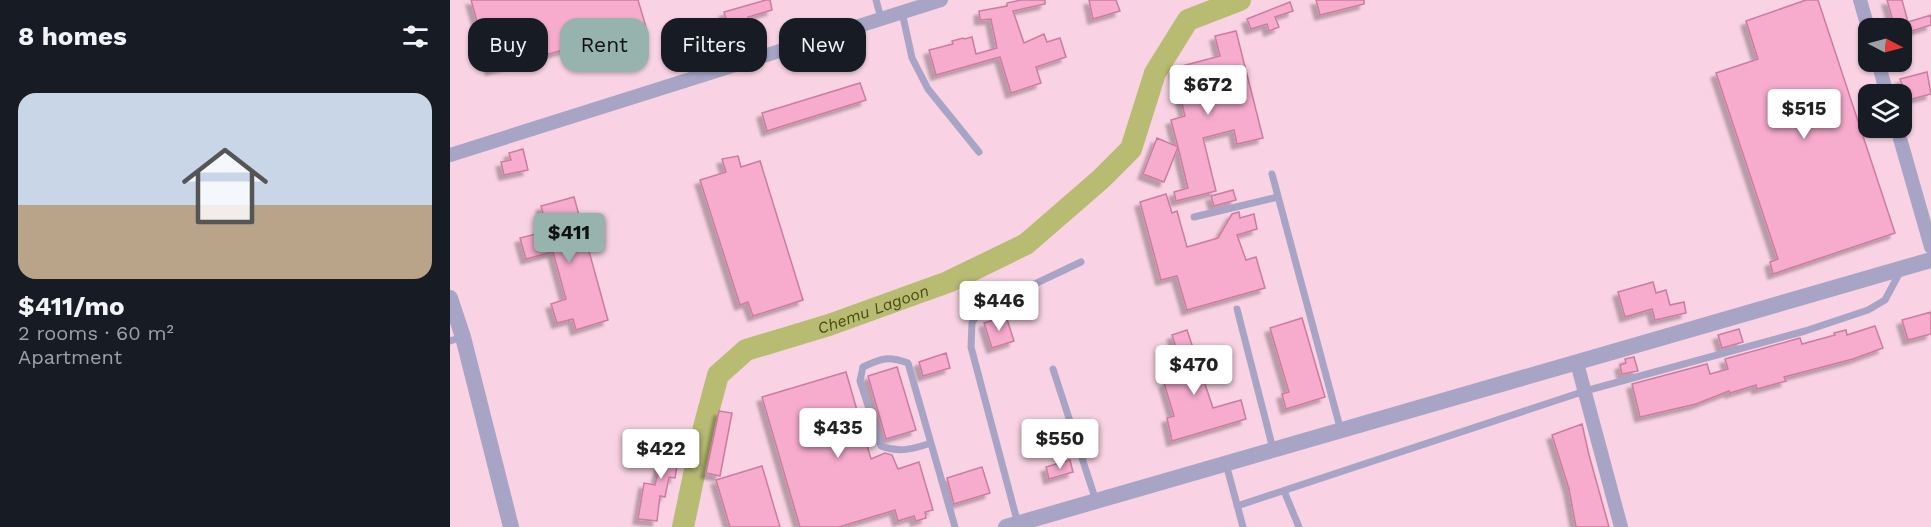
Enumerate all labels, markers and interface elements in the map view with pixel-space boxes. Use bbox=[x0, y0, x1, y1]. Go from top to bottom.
chip: Buy bbox=[468, 18, 548, 72]
chip: Rent bbox=[560, 18, 649, 72]
chip: Filters bbox=[661, 18, 767, 72]
chip: New bbox=[779, 18, 866, 72]
north arrow bbox=[1858, 18, 1912, 72]
map controls bbox=[1858, 18, 1912, 138]
icon: filters bbox=[399, 20, 432, 53]
text: 8 homes bbox=[18, 21, 127, 51]
pin: $672 bbox=[1172, 65, 1244, 116]
text: $672 bbox=[1184, 72, 1232, 96]
button: layers bbox=[1858, 84, 1912, 138]
pin: $515 bbox=[1768, 89, 1840, 140]
text: $515 bbox=[1782, 96, 1826, 120]
icon: home bbox=[171, 132, 279, 240]
pin: $411 bbox=[533, 213, 605, 264]
text: $411 bbox=[548, 220, 590, 244]
water label: Chemu Lagoon bbox=[815, 280, 931, 337]
pin: $446 bbox=[963, 281, 1035, 332]
text: $446 bbox=[974, 288, 1024, 312]
text: $411/mo bbox=[18, 291, 125, 321]
text: 2 rooms · 60 m² bbox=[18, 321, 174, 345]
text: Apartment bbox=[18, 345, 122, 369]
pin: $470 bbox=[1158, 345, 1230, 396]
text: $470 bbox=[1169, 352, 1219, 376]
pin: $435 bbox=[802, 408, 874, 459]
text: $435 bbox=[813, 415, 863, 439]
pin: $550 bbox=[1024, 419, 1096, 470]
text: $550 bbox=[1035, 426, 1085, 450]
pin: $422 bbox=[625, 429, 697, 480]
text: $422 bbox=[636, 436, 686, 460]

